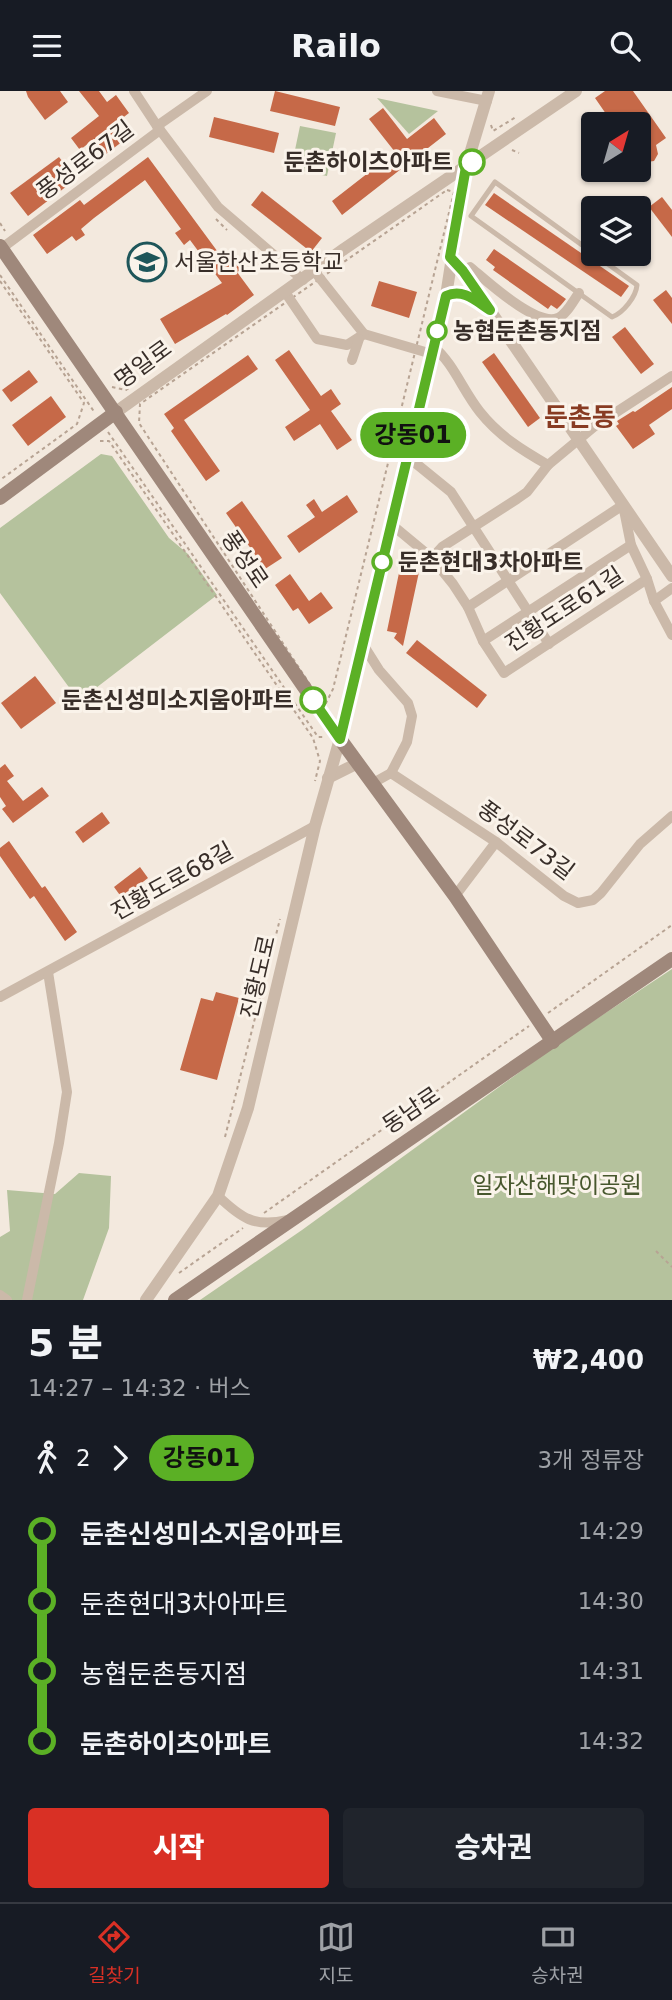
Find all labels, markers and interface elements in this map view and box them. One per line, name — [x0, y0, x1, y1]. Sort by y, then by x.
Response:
icon: menu — [28, 27, 66, 65]
text: Railo — [291, 27, 381, 65]
icon: search — [606, 27, 644, 65]
north arrow — [581, 112, 651, 182]
map controls — [581, 112, 651, 266]
street label: 풍성로67길 — [32, 115, 138, 205]
place label: 둔촌하이츠아파트 — [284, 149, 453, 175]
marker: 둔촌하이츠아파트 — [459, 149, 485, 175]
button: layers — [581, 196, 651, 266]
school or university icon: 서울한산초등학교 — [126, 241, 168, 283]
place label: 서울한산초등학교 — [174, 249, 343, 275]
place label: 농협둔촌동지점 — [453, 318, 601, 344]
marker: 농협둔촌동지점 — [427, 321, 447, 341]
street label: 명일로 — [110, 335, 176, 393]
district label: 둔촌동 — [544, 402, 616, 432]
line badge: 강동01 — [364, 412, 462, 458]
text: 강동01 — [374, 421, 452, 449]
street label: 풍성로 — [216, 525, 274, 593]
place label: 둔촌현대3차아파트 — [398, 549, 583, 575]
marker: 둔촌현대3차아파트 — [372, 552, 392, 572]
street label: 진황도로61길 — [500, 561, 628, 657]
place label: 둔촌신성미소지움아파트 — [61, 687, 294, 713]
marker: 둔촌신성미소지움아파트 — [300, 687, 326, 713]
street label: 풍성로73길 — [473, 795, 579, 885]
street label: 진황도로68길 — [107, 837, 237, 925]
street label: 진황도로 — [236, 933, 280, 1021]
street label: 동남로 — [377, 1081, 445, 1139]
park label: 일자산해맞이공원 — [472, 1172, 642, 1198]
text: 5 분 — [28, 1321, 103, 1365]
text: ₩2,400 — [533, 1345, 644, 1375]
text: 14:27 – 14:32 · 버스 — [28, 1375, 251, 1401]
icon: walk — [28, 1439, 66, 1477]
icon: forward — [101, 1439, 139, 1477]
text: 강동01 — [163, 1444, 240, 1472]
text: 2 — [76, 1445, 91, 1471]
text: 3개 정류장 — [537, 1447, 644, 1473]
text: 14:29 — [578, 1518, 644, 1544]
text: 둔촌신성미소지움아파트 — [80, 1519, 343, 1549]
text: 14:30 — [578, 1588, 644, 1614]
text: 둔촌현대3차아파트 — [80, 1589, 288, 1619]
text: 14:31 — [578, 1658, 644, 1684]
text: 농협둔촌동지점 — [80, 1659, 247, 1689]
text: 14:32 — [578, 1728, 644, 1754]
text: 둔촌하이츠아파트 — [80, 1729, 271, 1759]
button: 시작 — [28, 1808, 329, 1888]
button: 승차권 — [343, 1808, 644, 1888]
tab: 길찾기 — [88, 1918, 141, 1987]
tab: 지도 — [317, 1918, 355, 1987]
tab: 승차권 — [531, 1918, 584, 1987]

